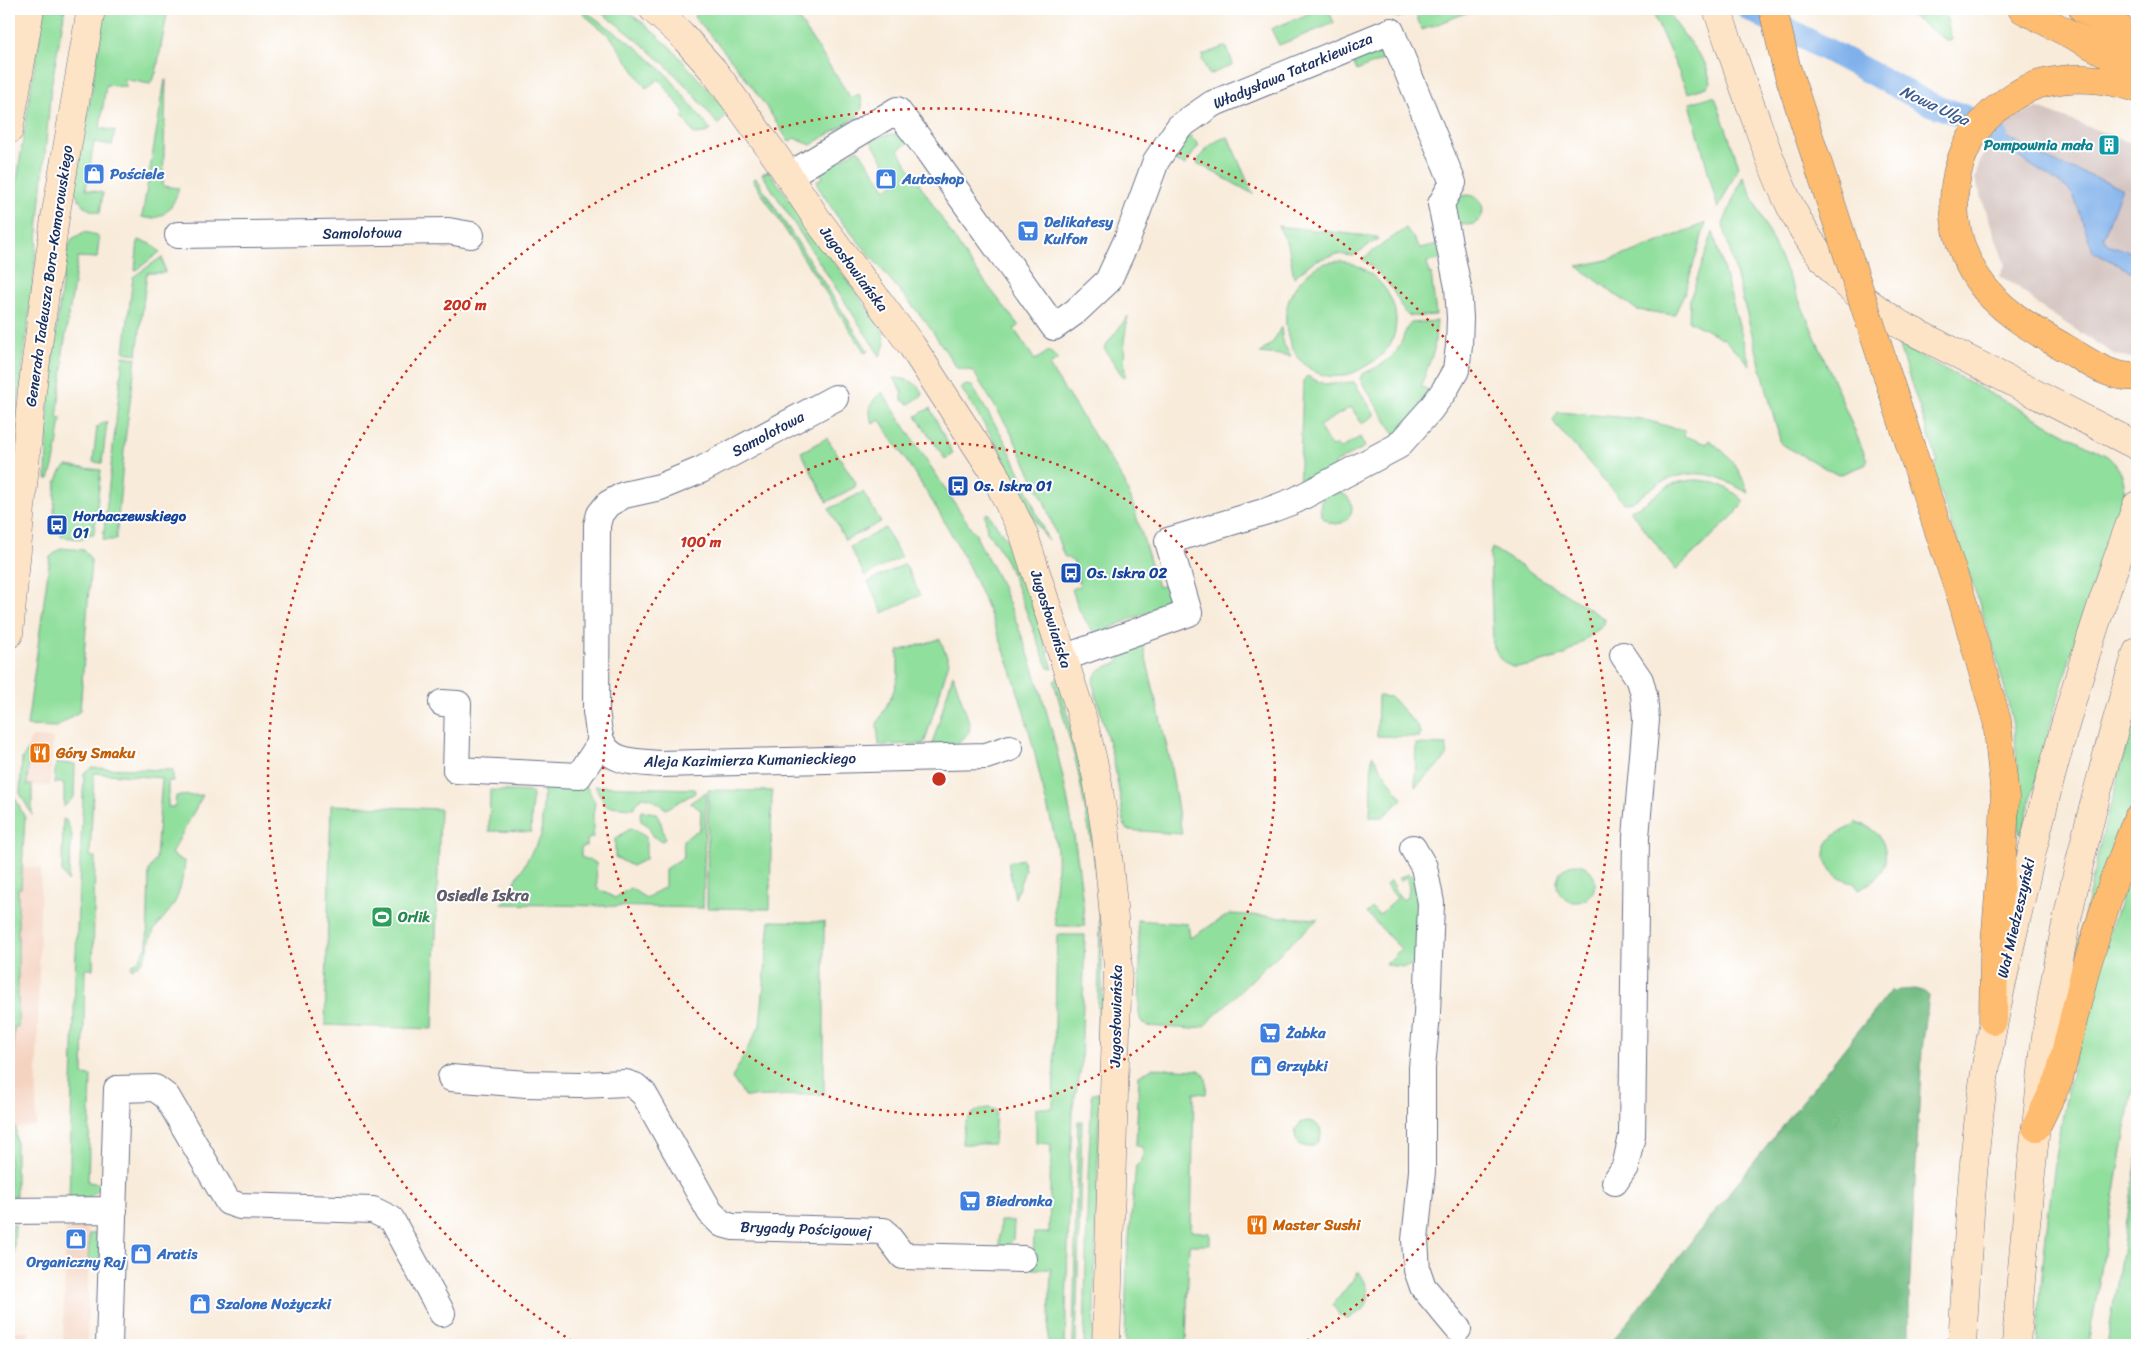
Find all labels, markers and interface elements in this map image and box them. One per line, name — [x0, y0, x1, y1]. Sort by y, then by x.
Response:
street label: Władysława Tatarkiewicza — [1209, 25, 1377, 116]
water label: Nowa Ulga — [1895, 77, 1976, 135]
place label: Pompownia mała — [1984, 132, 2093, 158]
building icon: Pompownia mała — [2097, 133, 2121, 157]
street label: Generała Tadeusza Bora-Komorowskiego — [18, 143, 80, 408]
place label: Pościele — [110, 161, 165, 187]
shop icon: Pościele — [82, 162, 106, 186]
place label: Autoshop — [901, 166, 964, 192]
shop icon: Autoshop — [874, 167, 898, 191]
place label: Delikatesy Kulfon — [1043, 209, 1114, 252]
street label: Samolotowa — [322, 219, 402, 247]
supermarket icon: Delikatesy Kulfon — [1016, 219, 1040, 243]
street label: Jugosłowiańska — [812, 220, 895, 318]
text: 200 m — [442, 292, 487, 318]
street label: Samolotowa — [727, 404, 810, 464]
place label: Os. Iskra 01 — [973, 473, 1053, 499]
bus stop icon: Os. Iskra 01 — [946, 474, 970, 498]
place label: Horbaczewskiego 01 — [72, 503, 187, 546]
bus stop icon: Horbaczewskiego 01 — [45, 513, 69, 537]
text: 100 m — [681, 529, 722, 555]
place label: Os. Iskra 02 — [1086, 560, 1168, 586]
bus stop icon: Os. Iskra 02 — [1059, 561, 1083, 585]
street label: Jugosłowiańska — [1023, 566, 1079, 672]
place label: Góry Smaku — [55, 740, 136, 766]
restaurant icon: Góry Smaku — [28, 741, 52, 765]
street label: Aleja Kazimierza Kumanieckiego — [643, 745, 857, 775]
centre of rings — [930, 770, 948, 788]
street label: Wał Miedzeszyński — [1990, 855, 2043, 980]
district label: Osiedle Iskra — [436, 881, 529, 910]
place label: Orlik — [397, 904, 430, 930]
sports icon: Orlik — [370, 905, 394, 929]
street label: Jugosłowiańska — [1102, 964, 1130, 1068]
place label: Żabka — [1285, 1020, 1326, 1046]
supermarket icon: Żabka — [1258, 1021, 1282, 1045]
place label: Grzybki — [1276, 1053, 1329, 1079]
shop icon: Grzybki — [1249, 1054, 1273, 1078]
place label: Biedronka — [986, 1188, 1053, 1214]
supermarket icon: Biedronka — [958, 1189, 982, 1213]
place label: Master Sushi — [1272, 1212, 1361, 1238]
restaurant icon: Master Sushi — [1245, 1213, 1269, 1237]
street label: Brygady Pościgowej — [740, 1214, 873, 1244]
shop icon: Organiczny Raj — [64, 1227, 88, 1251]
place label: Aratis — [156, 1241, 198, 1267]
shop icon: Aratis — [129, 1242, 153, 1266]
place label: Organiczny Raj — [25, 1249, 127, 1275]
place label: Szalone Nożyczki — [215, 1291, 332, 1317]
shop icon: Szalone Nożyczki — [188, 1292, 212, 1316]

